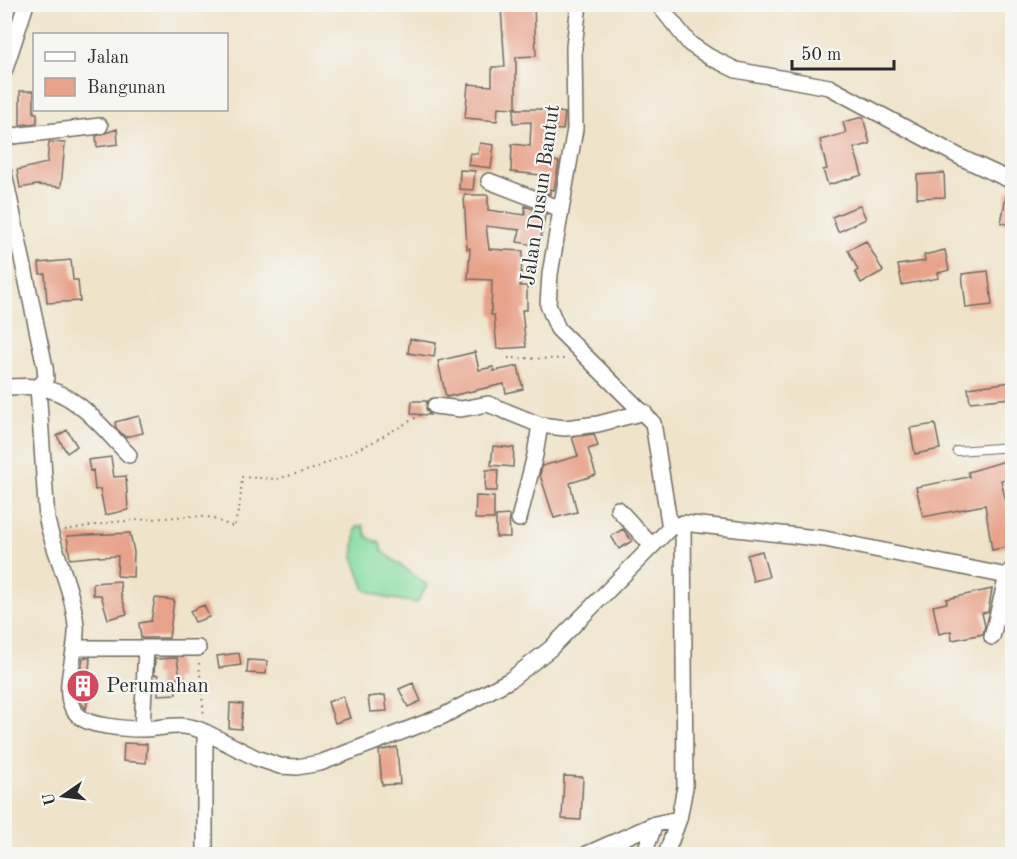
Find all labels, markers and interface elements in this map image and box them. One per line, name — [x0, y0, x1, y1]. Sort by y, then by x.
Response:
legend — [33, 33, 228, 111]
scale bar — [792, 33, 894, 71]
text: 50 m — [801, 46, 841, 64]
text: Jalan — [87, 49, 129, 67]
text: Bangunan — [87, 79, 166, 97]
street label: Jalan Dusun Bantut — [518, 103, 564, 287]
building icon: Perumahan — [65, 668, 101, 704]
place label: Perumahan — [106, 676, 209, 697]
north arrow — [33, 766, 93, 826]
text: U — [41, 791, 60, 807]

